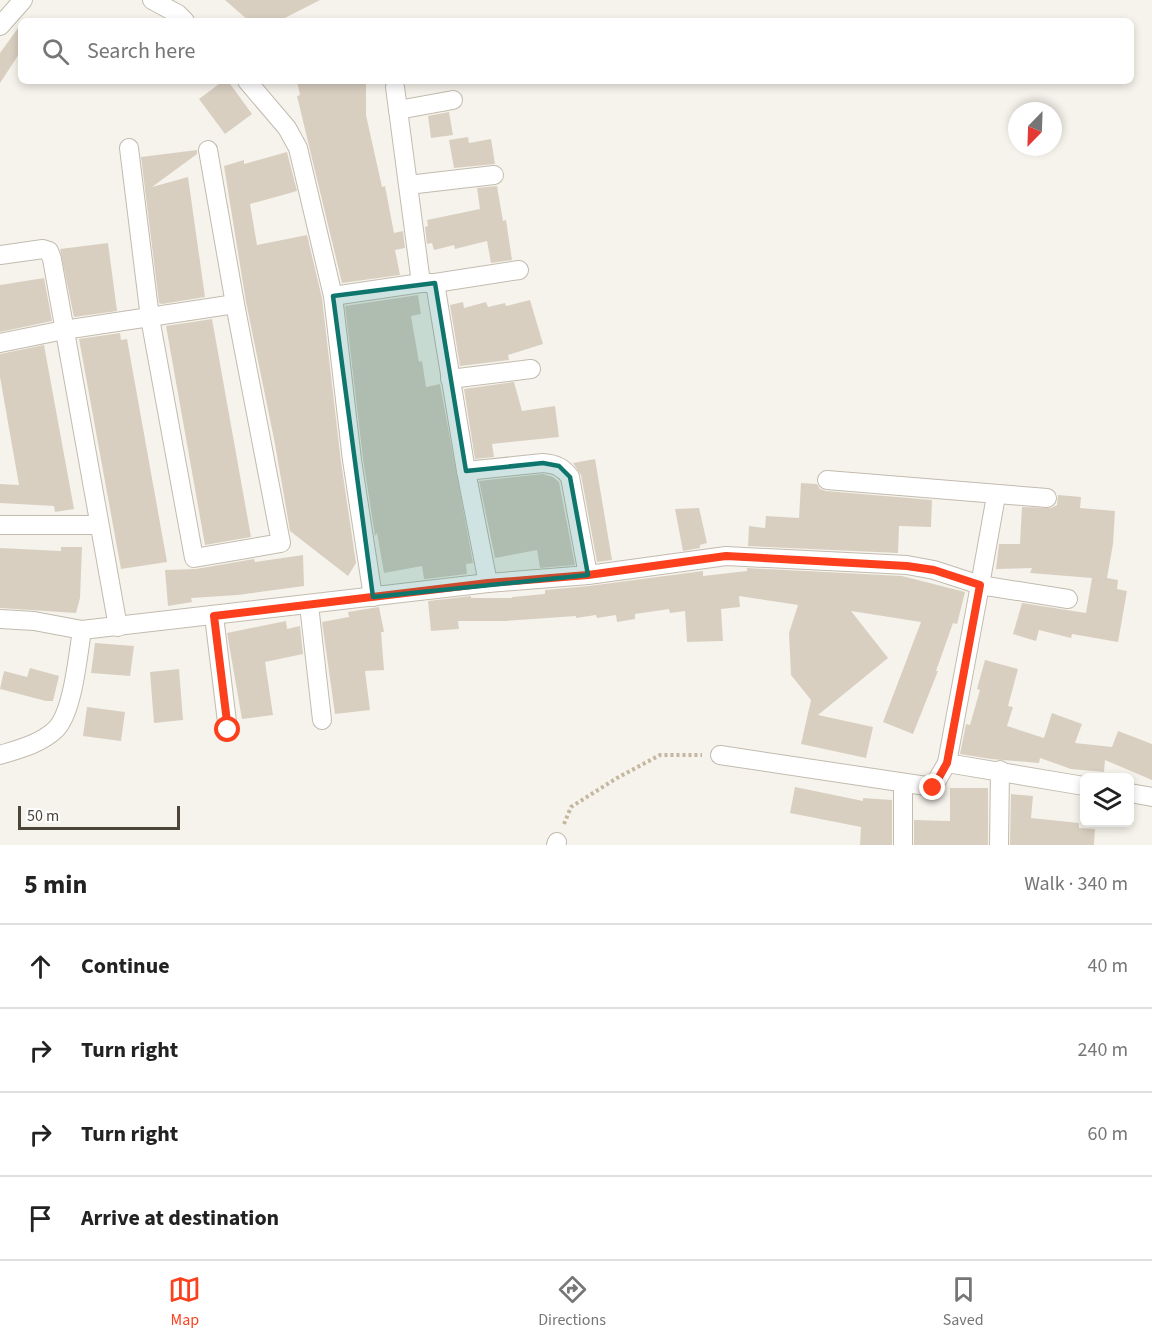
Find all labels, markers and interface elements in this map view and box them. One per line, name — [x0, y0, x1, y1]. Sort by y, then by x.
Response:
search box — [18, 18, 1134, 84]
icon: search — [39, 35, 72, 68]
text: Search here — [87, 35, 195, 67]
north arrow — [1008, 102, 1062, 156]
route start — [214, 716, 240, 742]
map controls — [1080, 773, 1134, 827]
button: layers — [1080, 773, 1134, 827]
route end — [919, 774, 945, 800]
scale bar — [18, 803, 180, 830]
text: 50 m — [27, 805, 59, 827]
text: 5 min — [24, 866, 87, 903]
text: Walk · 340 m — [1024, 870, 1128, 898]
icon: ahead — [24, 950, 57, 983]
text: Continue — [81, 950, 170, 982]
text: 40 m — [1088, 952, 1128, 980]
icon: right — [24, 1034, 57, 1067]
text: Turn right — [81, 1034, 178, 1066]
text: 240 m — [1078, 1036, 1128, 1064]
icon: right — [24, 1118, 57, 1151]
text: Turn right — [81, 1118, 178, 1150]
text: 60 m — [1088, 1120, 1128, 1148]
icon: arrive — [24, 1202, 57, 1235]
text: Arrive at destination — [81, 1202, 279, 1234]
tab: Map — [168, 1273, 201, 1331]
tab: Directions — [538, 1273, 606, 1331]
tab: Saved — [943, 1273, 984, 1331]

